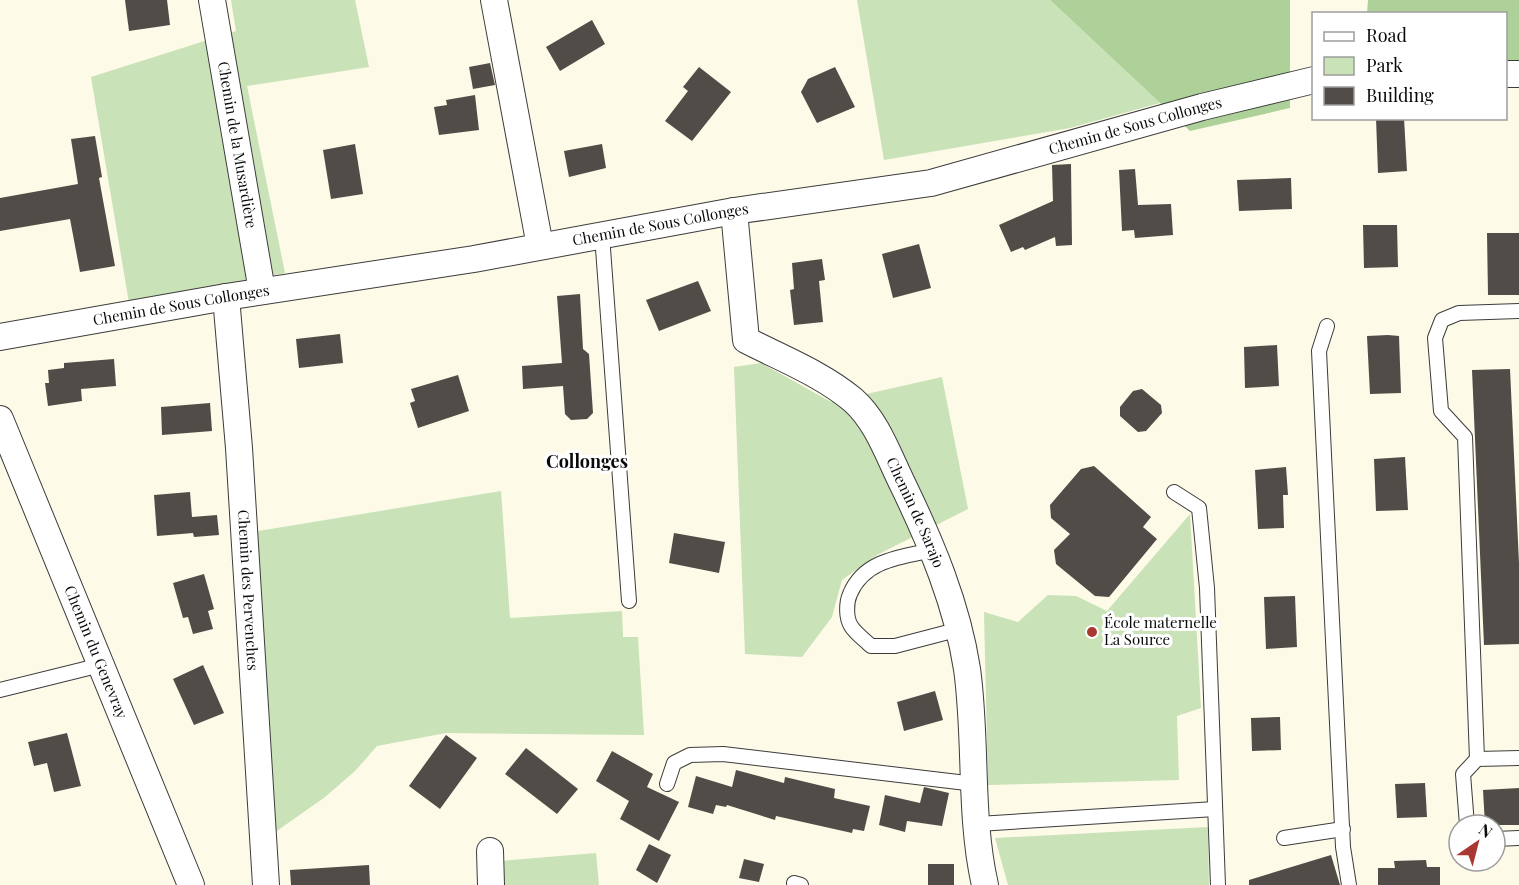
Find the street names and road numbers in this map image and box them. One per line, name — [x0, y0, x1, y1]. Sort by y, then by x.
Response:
street label: Chemin de la Musardière — [214, 60, 262, 230]
street label: Chemin de Sous Collonges — [1046, 92, 1224, 158]
street label: Chemin de Sous Collonges — [571, 198, 750, 250]
street label: Chemin de Sous Collonges — [91, 279, 271, 329]
street label: Chemin de Sarajo — [882, 454, 949, 570]
street label: Chemin des Pervenches — [234, 509, 264, 671]
street label: Chemin du Genevray — [60, 582, 133, 722]

